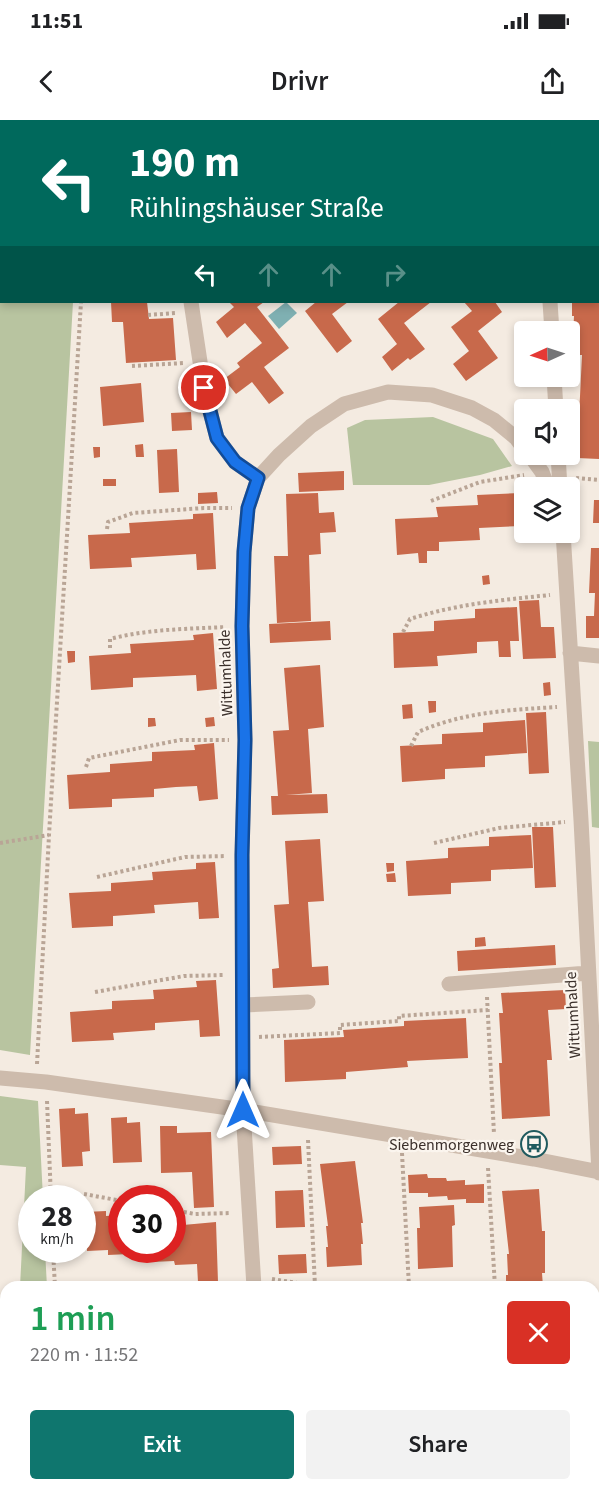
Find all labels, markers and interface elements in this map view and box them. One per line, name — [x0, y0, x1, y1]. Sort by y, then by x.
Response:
text: 11:51 — [30, 5, 83, 37]
text: Drivr — [271, 62, 328, 101]
icon: back — [30, 65, 63, 98]
icon: share — [536, 65, 569, 98]
text: 190 m — [129, 133, 240, 193]
icon: left — [30, 144, 108, 222]
text: Rühlingshäuser Straße — [129, 189, 384, 228]
icon: left — [189, 258, 222, 291]
icon: ahead — [252, 258, 285, 291]
icon: ahead — [315, 258, 348, 291]
icon: right — [378, 258, 411, 291]
north arrow — [514, 321, 580, 387]
map controls — [514, 321, 580, 543]
pin — [178, 362, 229, 413]
icon: arrive — [187, 371, 220, 404]
button: sound — [514, 399, 580, 465]
button: layers — [514, 477, 580, 543]
street label: Wittumhalde — [213, 629, 239, 717]
street label: Wittumhalde — [560, 971, 586, 1059]
position arrow — [211, 1078, 275, 1142]
bus stop icon: Siebenmorgenweg — [519, 1129, 549, 1159]
place label: Siebenmorgenweg — [389, 1134, 514, 1156]
speed limit sign: 30 — [108, 1185, 186, 1263]
text: 28 — [41, 1195, 73, 1238]
text: km/h — [40, 1229, 74, 1250]
text: 1 min — [30, 1293, 116, 1344]
button: close — [507, 1301, 570, 1364]
text: 220 m · 11:52 — [30, 1341, 138, 1369]
button: Exit — [30, 1410, 294, 1479]
button: Share — [306, 1410, 570, 1479]

